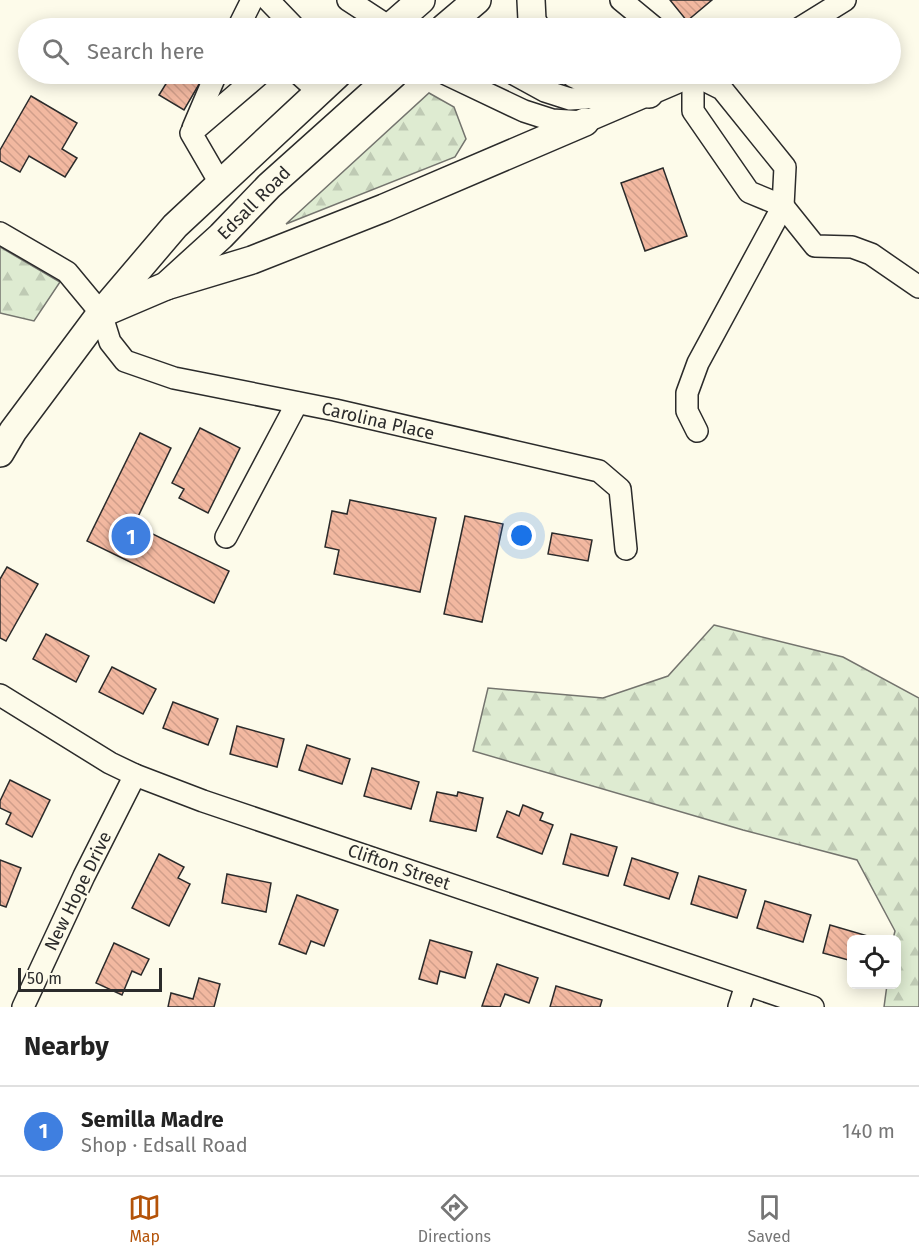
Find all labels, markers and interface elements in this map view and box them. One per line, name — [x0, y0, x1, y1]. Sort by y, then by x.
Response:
search box — [18, 18, 901, 84]
icon: search — [39, 35, 72, 68]
text: Search here — [87, 38, 205, 65]
street label: Edsall Road — [213, 162, 295, 244]
street label: Carolina Place — [319, 397, 437, 445]
pin: 1 — [112, 514, 150, 558]
your location — [507, 521, 536, 550]
street label: New Hope Drive — [40, 828, 116, 954]
street label: Clifton Street — [345, 839, 454, 895]
map controls — [847, 935, 901, 989]
button: locate — [847, 935, 901, 989]
scale bar — [18, 965, 162, 992]
text: 50 m — [27, 969, 62, 988]
text: Nearby — [24, 1031, 109, 1062]
text: Semilla Madre — [81, 1106, 224, 1133]
text: 1 — [39, 1119, 48, 1143]
text: 140 m — [842, 1119, 895, 1143]
text: Shop · Edsall Road — [81, 1133, 248, 1157]
tab: Map — [128, 1191, 161, 1246]
tab: Directions — [418, 1191, 491, 1246]
tab: Saved — [747, 1191, 791, 1246]

